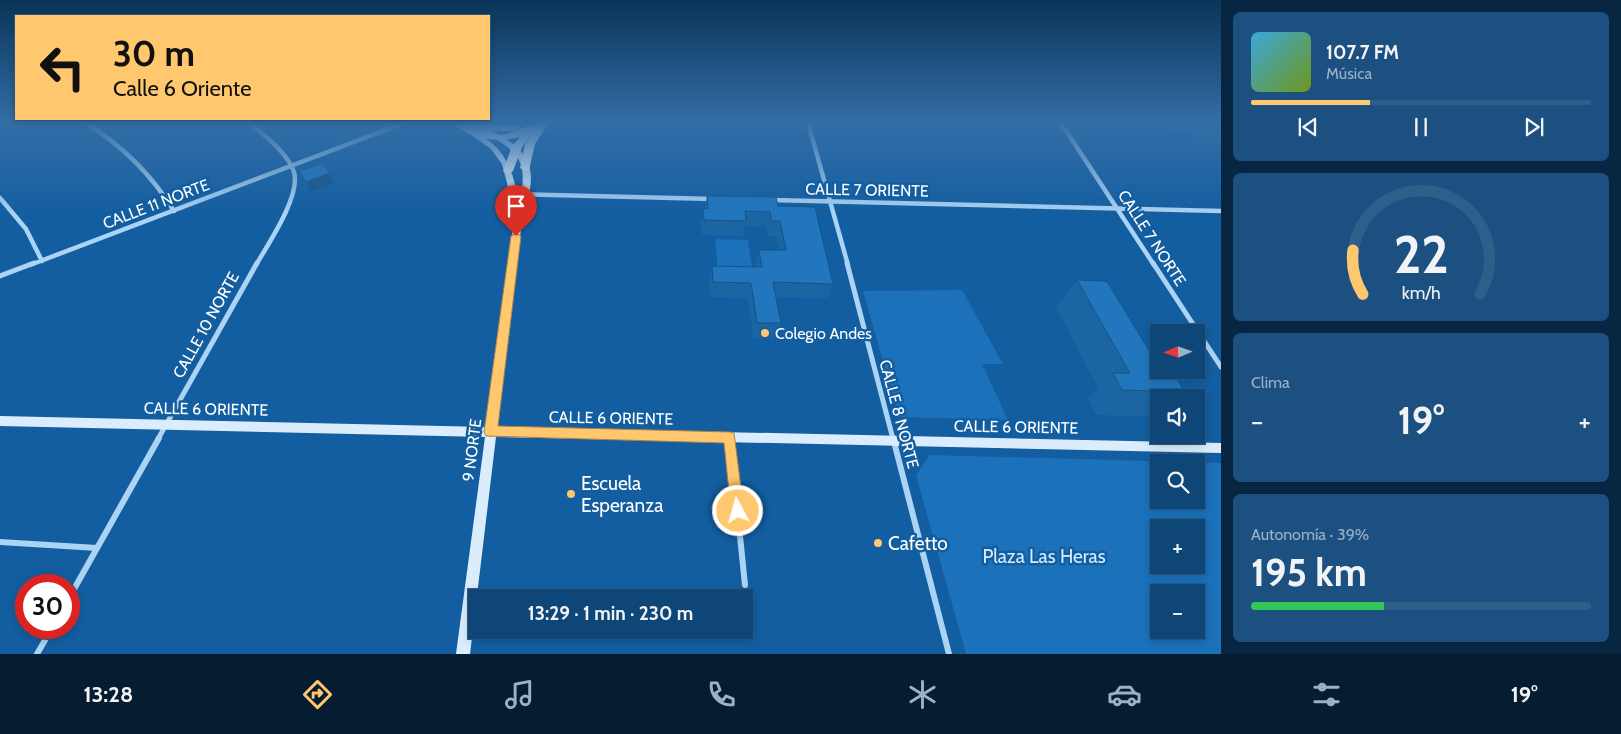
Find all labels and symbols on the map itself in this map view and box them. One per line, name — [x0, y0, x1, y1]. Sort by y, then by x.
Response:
street label: CALLE 11 NORTE — [100, 175, 212, 233]
street label: CALLE 7 ORIENTE — [805, 179, 929, 201]
pin — [495, 185, 537, 236]
street label: CALLE 7 NORTE — [1114, 187, 1190, 290]
street label: CALLE 10 NORTE — [169, 268, 243, 381]
place label: Colegio Andes — [775, 324, 872, 343]
north arrow — [1150, 324, 1205, 379]
marker: Colegio Andes — [759, 327, 771, 339]
street label: CALLE 8 NORTE — [875, 357, 923, 471]
street label: CALLE 6 ORIENTE — [144, 398, 269, 420]
street label: CALLE 6 ORIENTE — [549, 407, 674, 429]
street label: CALLE 6 ORIENTE — [954, 416, 1079, 438]
street label: 9 NORTE — [459, 417, 485, 482]
place label: Escuela Esperanza — [581, 472, 663, 517]
position arrow — [711, 484, 763, 536]
marker: Escuela Esperanza — [565, 488, 577, 500]
place label: Cafetto — [888, 532, 948, 555]
marker: Cafetto — [872, 537, 884, 549]
park label: Plaza Las Heras — [982, 545, 1106, 568]
speed limit sign: 30 — [15, 574, 80, 639]

